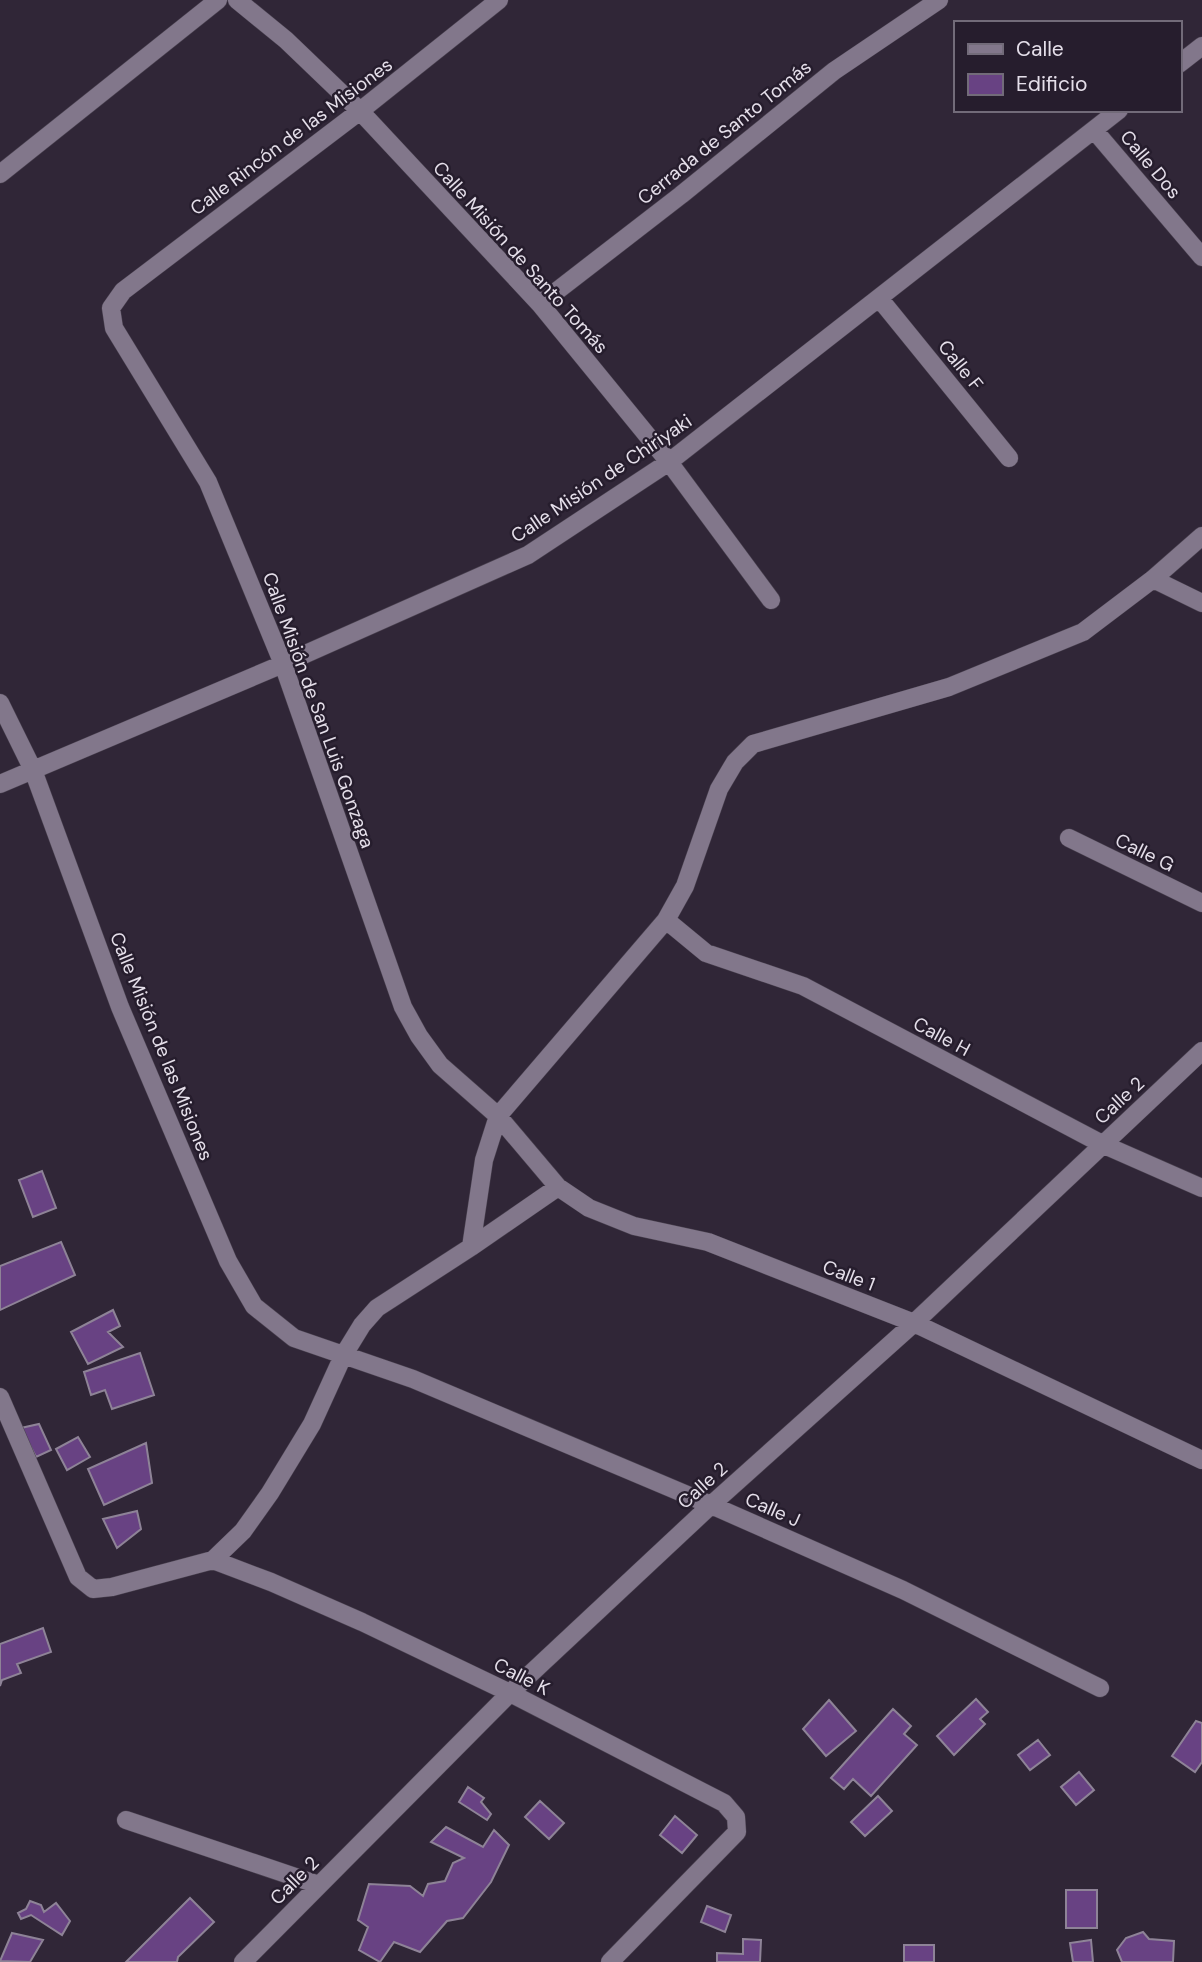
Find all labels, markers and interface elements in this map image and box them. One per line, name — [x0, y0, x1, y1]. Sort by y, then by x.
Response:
legend — [954, 21, 1181, 112]
text: Calle — [1016, 35, 1064, 63]
street label: Calle Rincón de las Misiones — [185, 52, 398, 221]
street label: Cerrada de Santo Tomás — [632, 54, 816, 210]
text: Edificio — [1016, 70, 1087, 98]
street label: Calle Dos — [1115, 125, 1187, 204]
street label: Calle Misión de Santo Tomás — [427, 156, 614, 359]
street label: Calle F — [933, 335, 989, 396]
street label: Calle Misión de Chiriyaki — [506, 408, 697, 548]
street label: Calle Misión de San Luis Gonzaga — [257, 569, 380, 852]
street label: Calle G — [1111, 827, 1178, 877]
street label: Calle Misión de las Misiones — [104, 928, 219, 1164]
street label: Calle H — [909, 1011, 975, 1062]
street label: Calle 2 — [1089, 1071, 1150, 1130]
street label: Calle 1 — [819, 1254, 879, 1297]
street label: Calle 2 — [672, 1456, 733, 1514]
street label: Calle J — [741, 1486, 804, 1533]
street label: Calle K — [490, 1652, 554, 1701]
street label: Calle 2 — [265, 1851, 324, 1910]

